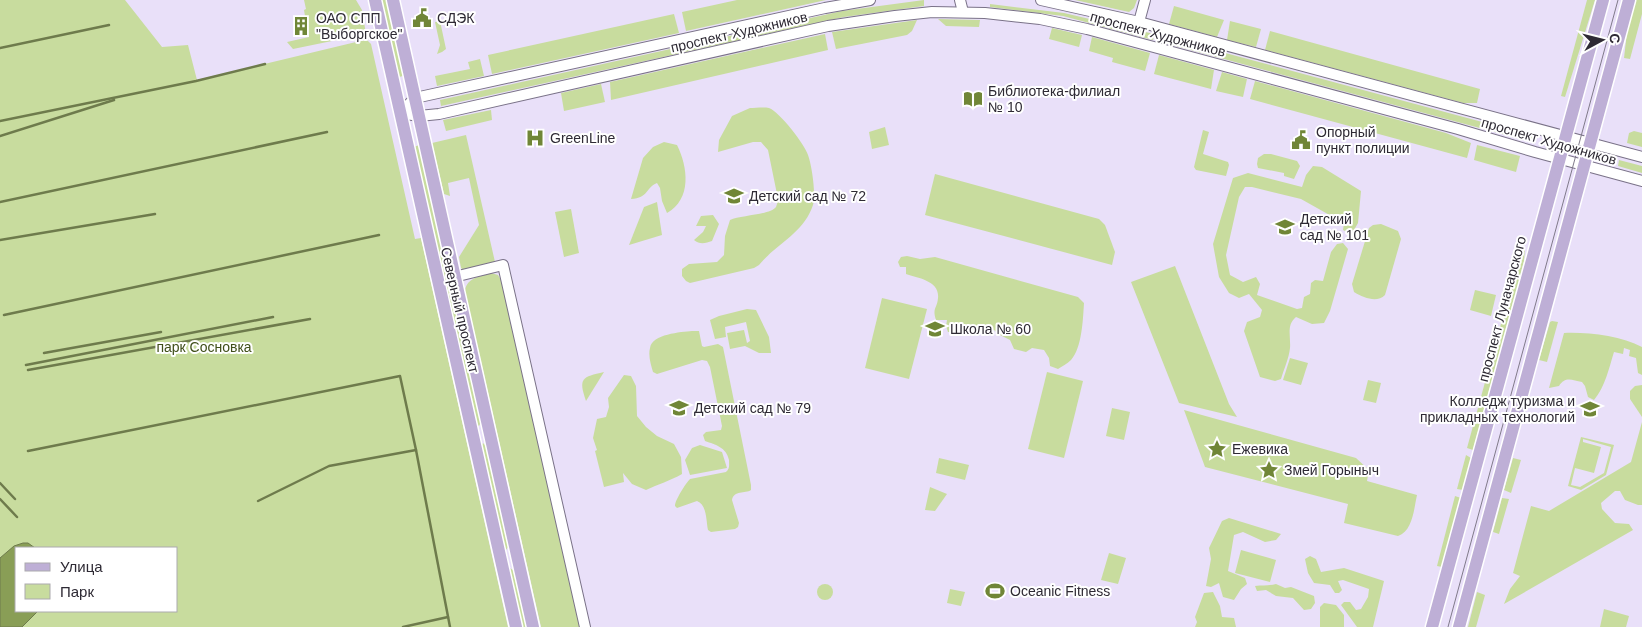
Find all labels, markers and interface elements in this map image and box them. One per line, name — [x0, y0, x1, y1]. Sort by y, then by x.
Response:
public building icon: СДЭК — [411, 7, 433, 29]
street label: проспект Художников — [669, 8, 809, 56]
street label: проспект Художников — [1088, 8, 1228, 60]
place label: ОАО СПП "Выборгское" — [316, 10, 403, 42]
place label: СДЭК — [437, 10, 475, 26]
building icon: ОАО СПП "Выборгское" — [290, 15, 312, 37]
north arrow — [1577, 15, 1627, 65]
text: С — [1606, 32, 1623, 44]
place label: Библиотека-филиал № 10 — [988, 83, 1120, 115]
library icon: Библиотека-филиал № 10 — [962, 88, 984, 110]
street label: проспект Художников — [1480, 114, 1618, 168]
place label: Опорный пункт полиции — [1316, 124, 1410, 156]
hospital icon: GreenLine — [524, 127, 546, 149]
public building icon: Опорный пункт полиции — [1290, 129, 1312, 151]
place label: GreenLine — [550, 130, 616, 146]
school or university icon: Детский сад № 72 — [723, 185, 745, 207]
place label: Детский сад № 72 — [749, 188, 866, 204]
place label: Детский сад № 101 — [1300, 211, 1369, 243]
school or university icon: Детский сад № 101 — [1274, 216, 1296, 238]
street label: проспект Луначарского — [1475, 234, 1529, 384]
street label: Северный проспект — [438, 246, 482, 375]
school or university icon: Школа № 60 — [924, 318, 946, 340]
place label: Школа № 60 — [950, 321, 1031, 337]
park label: парк Сосновка — [156, 339, 252, 355]
place label: Колледж туризма и прикладных технологий — [1420, 393, 1575, 425]
school or university icon: Детский сад № 79 — [668, 397, 690, 419]
school or university icon: Колледж туризма и прикладных технологий — [1579, 398, 1601, 420]
place label: Детский сад № 79 — [694, 400, 811, 416]
place icon: Ежевика — [1206, 438, 1228, 460]
place label: Ежевика — [1232, 441, 1288, 457]
place icon: Змей Горыныч — [1258, 459, 1280, 481]
place label: Змей Горыныч — [1284, 462, 1379, 478]
legend — [15, 547, 178, 612]
text: Улица — [60, 558, 103, 575]
sports icon: Oceanic Fitness — [984, 580, 1006, 602]
text: Парк — [60, 583, 94, 600]
place label: Oceanic Fitness — [1010, 583, 1110, 599]

